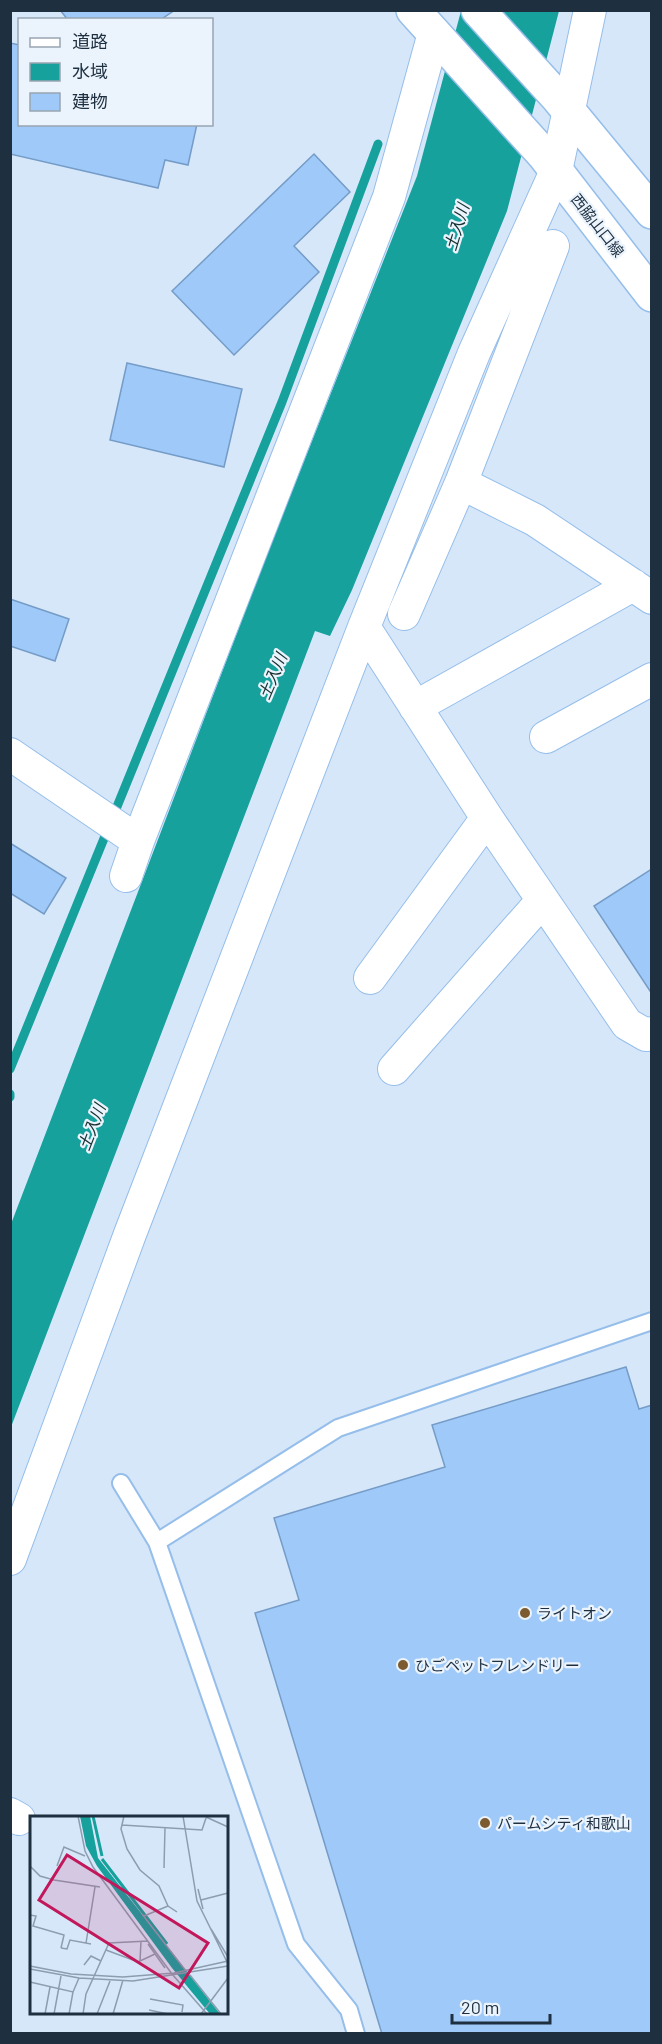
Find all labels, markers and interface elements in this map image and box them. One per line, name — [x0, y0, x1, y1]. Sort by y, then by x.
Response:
legend — [18, 18, 213, 126]
text: 道路 — [72, 30, 108, 52]
text: 水域 — [72, 60, 108, 82]
text: 建物 — [72, 90, 108, 112]
street label: 西脇山口線 — [568, 190, 628, 260]
water label: 土入川 — [440, 199, 473, 253]
water label: 土入川 — [254, 648, 291, 702]
water label: 土入川 — [74, 1099, 109, 1153]
place label: ライトオン — [537, 1604, 612, 1622]
marker: ライトオン — [518, 1606, 532, 1620]
place label: ひごペットフレンドリー — [415, 1656, 580, 1674]
marker: ひごペットフレンドリー — [396, 1658, 410, 1672]
place label: パームシティ和歌山 — [497, 1814, 631, 1832]
inset map — [30, 1816, 228, 2014]
marker: パームシティ和歌山 — [478, 1816, 492, 1830]
scale bar — [452, 1987, 550, 2025]
text: 20 m — [461, 1996, 499, 2018]

